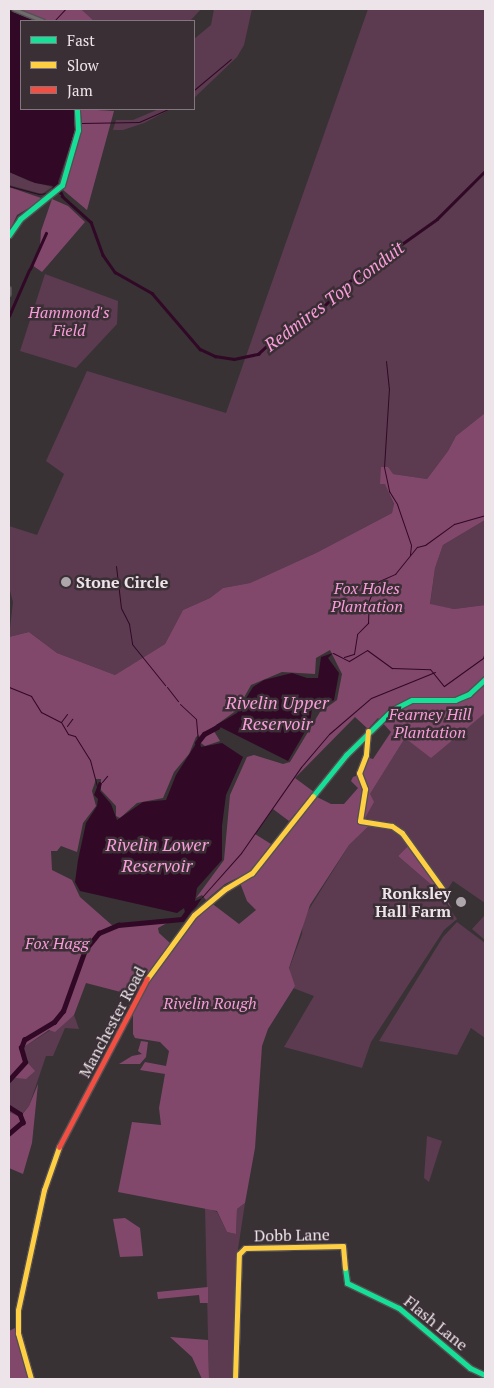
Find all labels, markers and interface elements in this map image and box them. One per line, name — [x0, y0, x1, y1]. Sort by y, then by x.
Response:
legend — [20, 20, 195, 110]
text: Fast — [67, 30, 95, 50]
text: Slow — [67, 55, 99, 75]
text: Jam — [67, 80, 93, 100]
water label: Redmires Top Conduit — [260, 236, 408, 356]
park label: Hammond's Field — [28, 302, 110, 340]
place label: Stone Circle — [76, 572, 168, 592]
marker: Stone Circle — [60, 576, 72, 588]
park label: Fox Holes Plantation — [331, 578, 403, 616]
water label: Rivelin Upper Reservoir — [225, 692, 329, 734]
park label: Fearney Hill Plantation — [389, 704, 471, 742]
water label: Rivelin Lower Reservoir — [106, 834, 208, 876]
place label: Ronksley Hall Farm — [375, 883, 451, 921]
marker: Ronksley Hall Farm — [455, 896, 467, 908]
park label: Fox Hagg — [25, 933, 89, 953]
street label: Manchester Road — [75, 963, 149, 1081]
park label: Rivelin Rough — [163, 993, 257, 1013]
street label: Dobb Lane — [254, 1225, 330, 1245]
street label: Flash Lane — [400, 1292, 472, 1354]

